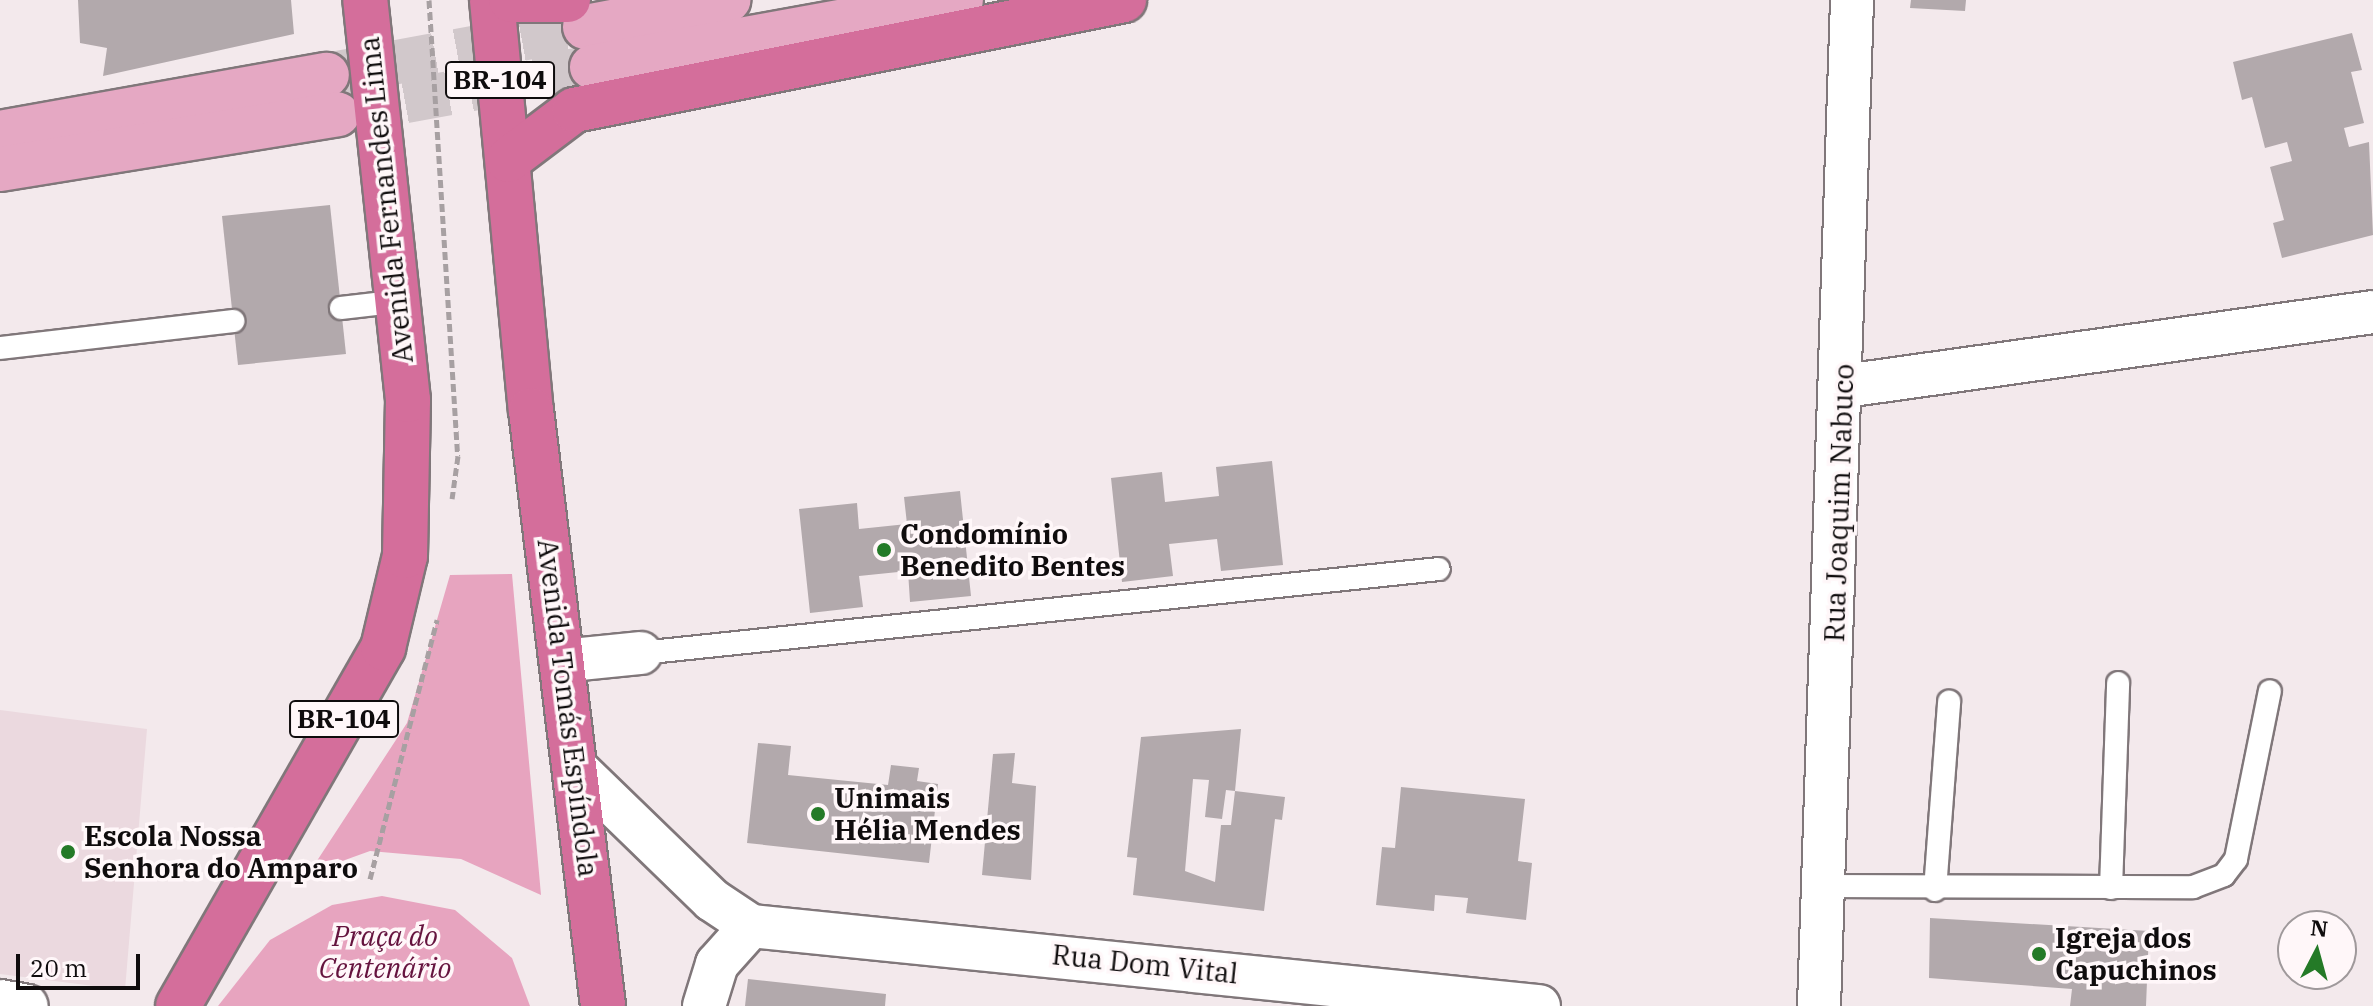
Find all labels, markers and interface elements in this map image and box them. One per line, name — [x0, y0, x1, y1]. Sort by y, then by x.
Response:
street label: Avenida Fernandes Lima — [352, 35, 420, 365]
road number: BR-104 — [444, 58, 556, 102]
street label: Rua Joaquim Nabuco — [1817, 363, 1861, 643]
place label: Condomínio Benedito Bentes — [900, 517, 1125, 583]
street label: Avenida Tomás Espíndola — [531, 537, 605, 879]
marker: Condomínio Benedito Bentes — [875, 541, 893, 559]
road number: BR-104 — [288, 697, 400, 741]
place label: Unimais Hélia Mendes — [834, 781, 1021, 847]
marker: Unimais Hélia Mendes — [809, 805, 827, 823]
place label: Escola Nossa Senhora do Amparo — [84, 819, 358, 885]
marker: Escola Nossa Senhora do Amparo — [59, 843, 77, 861]
north arrow — [2277, 910, 2357, 990]
text: N — [2309, 912, 2330, 943]
park label: Praça do Centenário — [319, 919, 451, 985]
place label: Igreja dos Capuchinos — [2055, 921, 2217, 987]
scale bar — [20, 938, 144, 988]
street label: Rua Dom Vital — [1050, 938, 1240, 990]
marker: Igreja dos Capuchinos — [2030, 945, 2048, 963]
text: 20 m — [30, 952, 87, 984]

